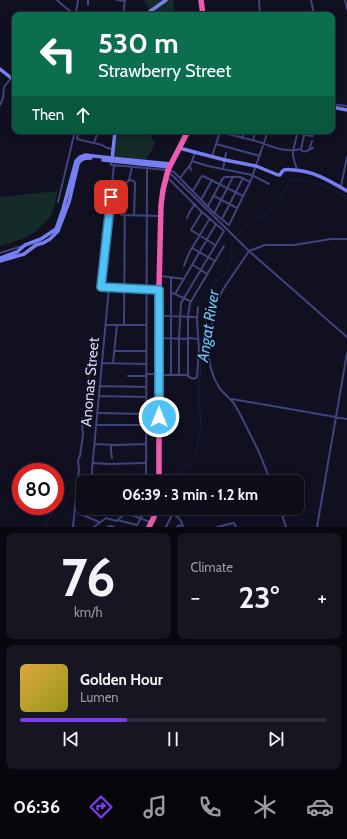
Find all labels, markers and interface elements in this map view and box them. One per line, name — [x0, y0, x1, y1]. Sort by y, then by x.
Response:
text: 530 m — [98, 26, 179, 60]
icon: left — [32, 28, 84, 80]
text: Strawberry Street — [98, 60, 231, 82]
icon: ahead — [72, 104, 94, 126]
text: Then — [32, 106, 64, 124]
pin — [94, 180, 128, 214]
icon: arrive — [100, 186, 122, 208]
water label: Angat River — [193, 287, 223, 364]
street label: Anonas Street — [77, 337, 103, 427]
position arrow — [138, 396, 180, 438]
speed limit sign: 80 — [12, 463, 64, 515]
text: 06:39 · 3 min · 1.2 km — [122, 486, 258, 504]
text: 76 — [61, 546, 116, 609]
text: Climate — [191, 559, 233, 575]
text: 23° — [238, 579, 279, 616]
text: − — [191, 584, 200, 611]
text: + — [317, 584, 327, 611]
text: km/h — [74, 604, 102, 620]
text: Golden Hour — [80, 671, 163, 689]
text: Lumen — [80, 689, 119, 705]
icon: previous — [60, 728, 82, 750]
icon: pause — [162, 728, 184, 750]
icon: next — [265, 728, 287, 750]
icon: directions — [87, 793, 115, 821]
icon: music — [141, 793, 169, 821]
icon: phone — [196, 793, 224, 821]
icon: climate — [251, 793, 279, 821]
icon: car — [306, 793, 334, 821]
text: 06:36 — [13, 796, 60, 818]

